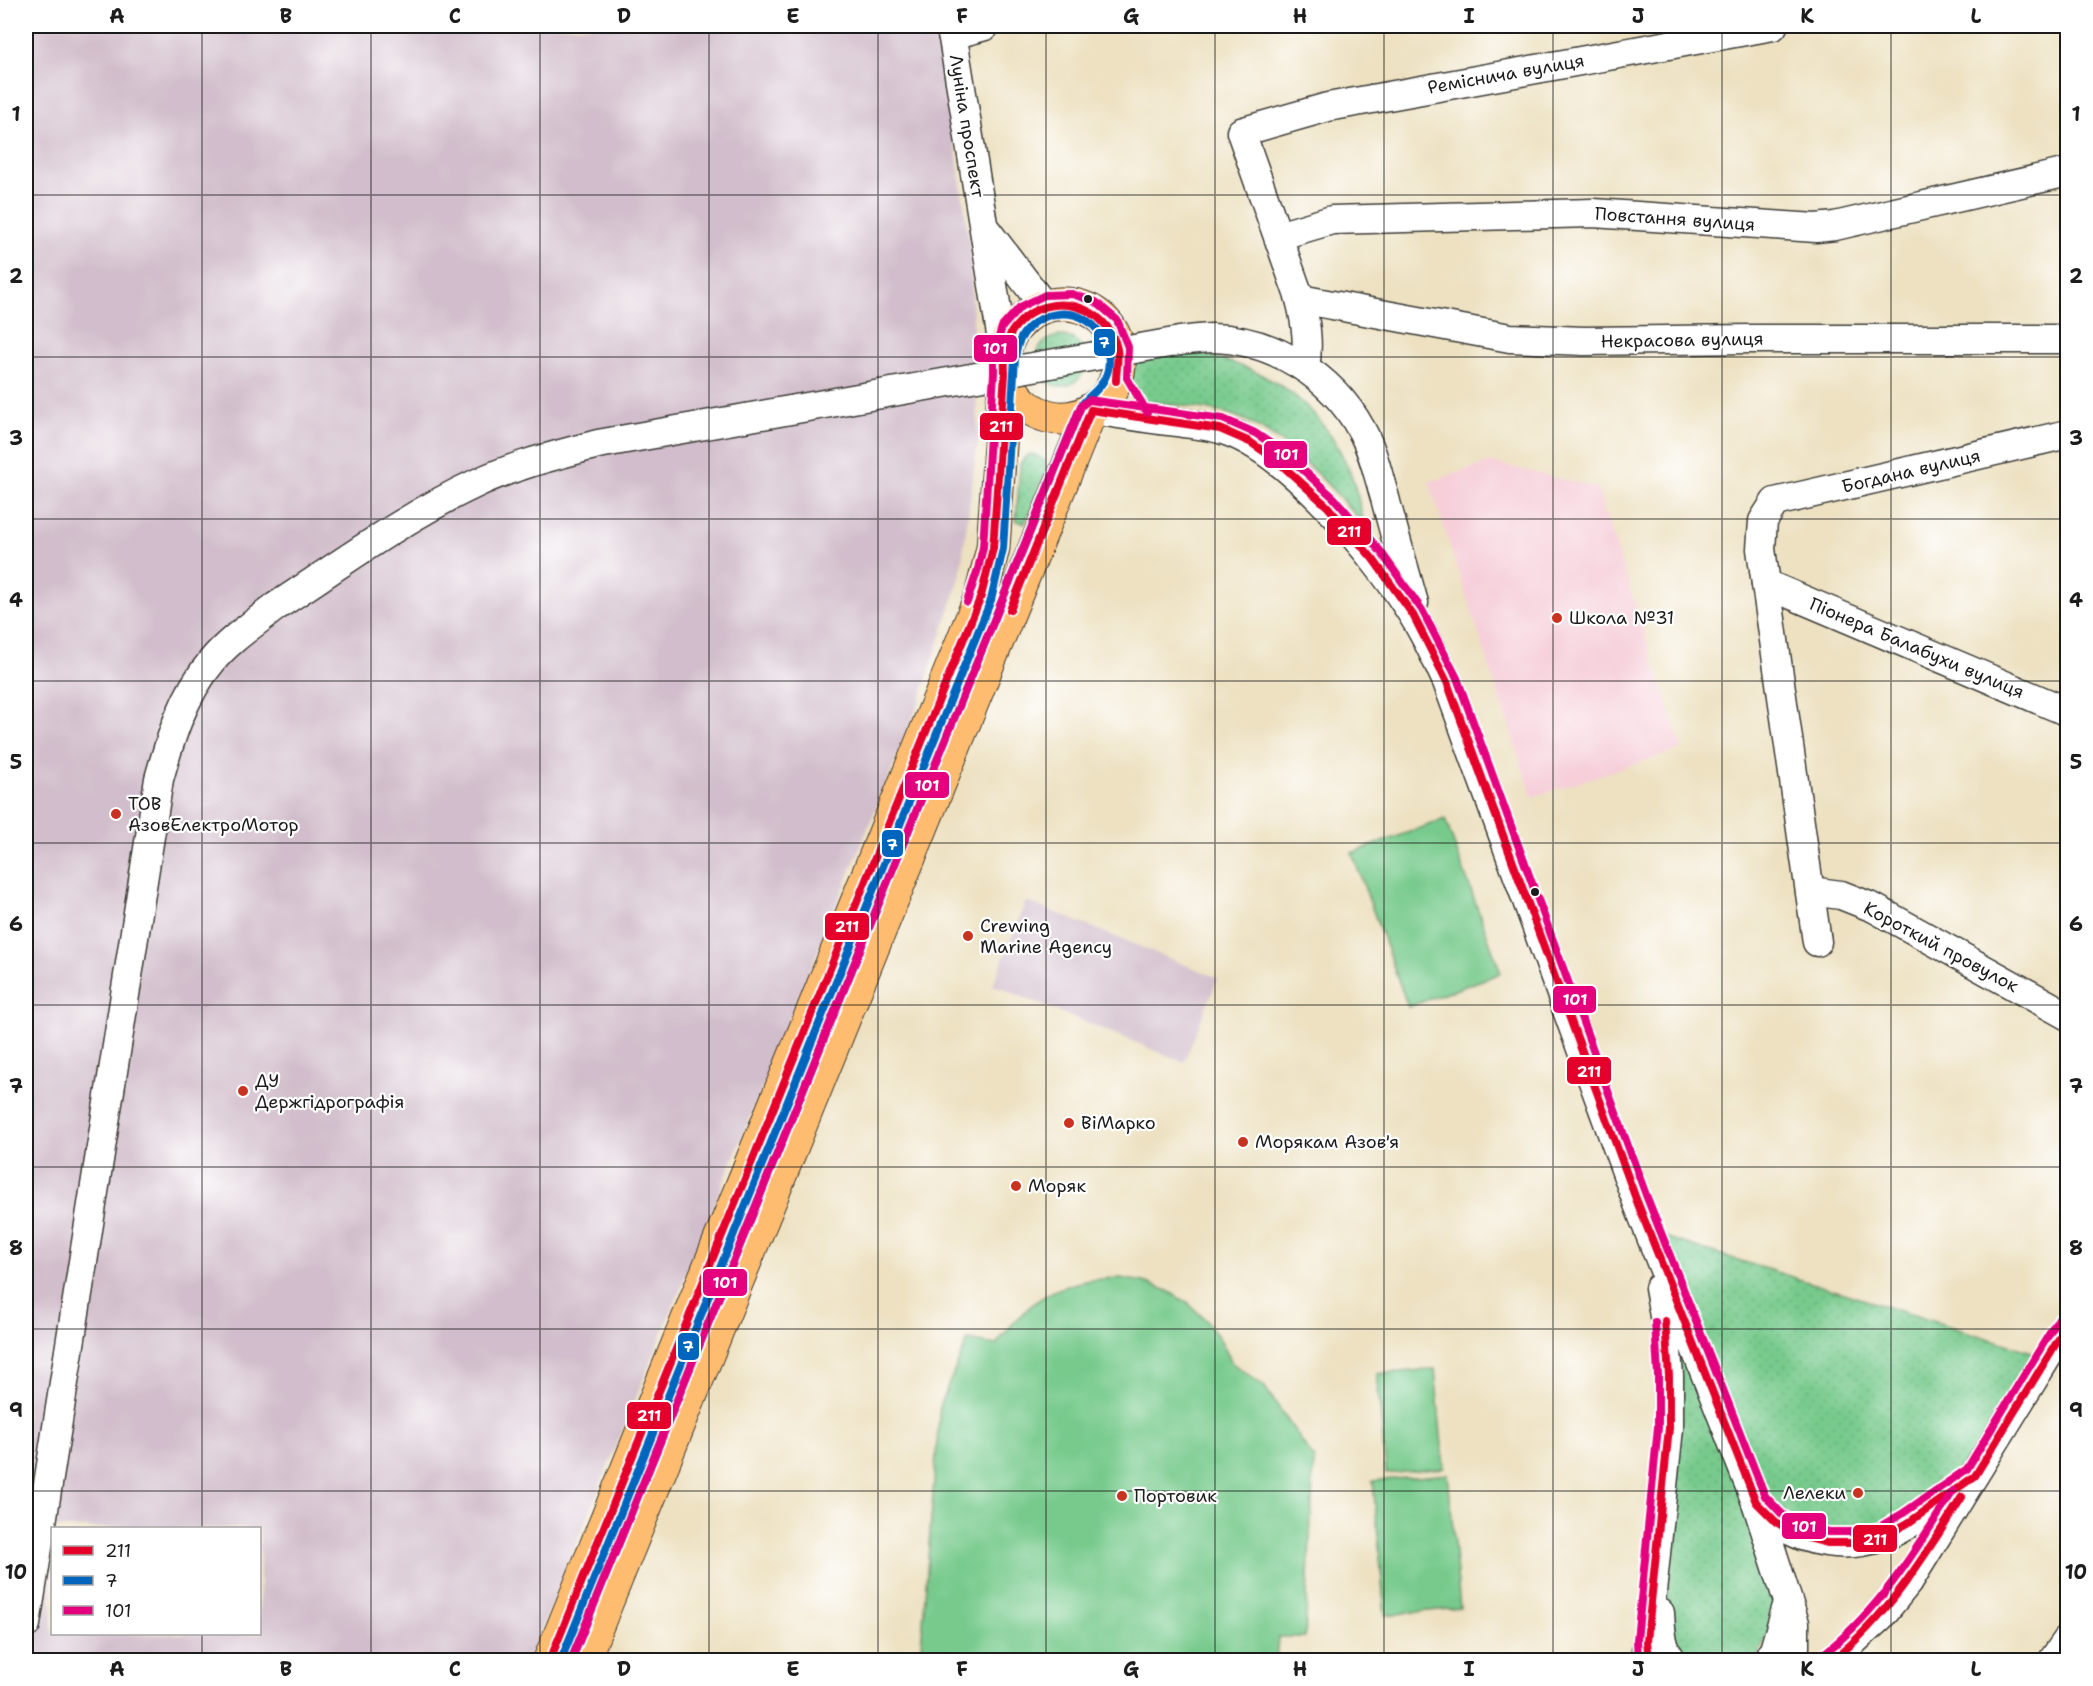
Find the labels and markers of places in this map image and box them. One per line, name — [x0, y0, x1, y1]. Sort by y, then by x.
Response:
unlabelled marker — [1082, 293, 1094, 305]
place label: Школа №31 — [1569, 606, 1674, 630]
marker: Школа №31 — [1550, 611, 1564, 625]
place label: ТОВ АзовЕлектроМотор — [128, 792, 299, 837]
marker: ТОВ АзовЕлектроМотор — [109, 807, 123, 821]
unlabelled marker — [1529, 886, 1541, 898]
place label: Crewing Marine Agency — [980, 914, 1112, 959]
marker: Crewing Marine Agency — [961, 929, 975, 943]
place label: ДУ Держгідрографія — [255, 1069, 404, 1114]
marker: ДУ Держгідрографія — [236, 1084, 250, 1098]
place label: ВіМарко — [1081, 1111, 1156, 1135]
marker: ВіМарко — [1062, 1116, 1076, 1130]
place label: Морякам Азов'я — [1255, 1130, 1399, 1154]
marker: Морякам Азов'я — [1236, 1135, 1250, 1149]
place label: Моряк — [1028, 1174, 1086, 1198]
marker: Моряк — [1009, 1179, 1023, 1193]
place label: Лелеки — [1783, 1481, 1846, 1505]
place label: Портовик — [1134, 1484, 1217, 1508]
marker: Лелеки — [1851, 1486, 1865, 1500]
marker: Портовик — [1115, 1489, 1129, 1503]

